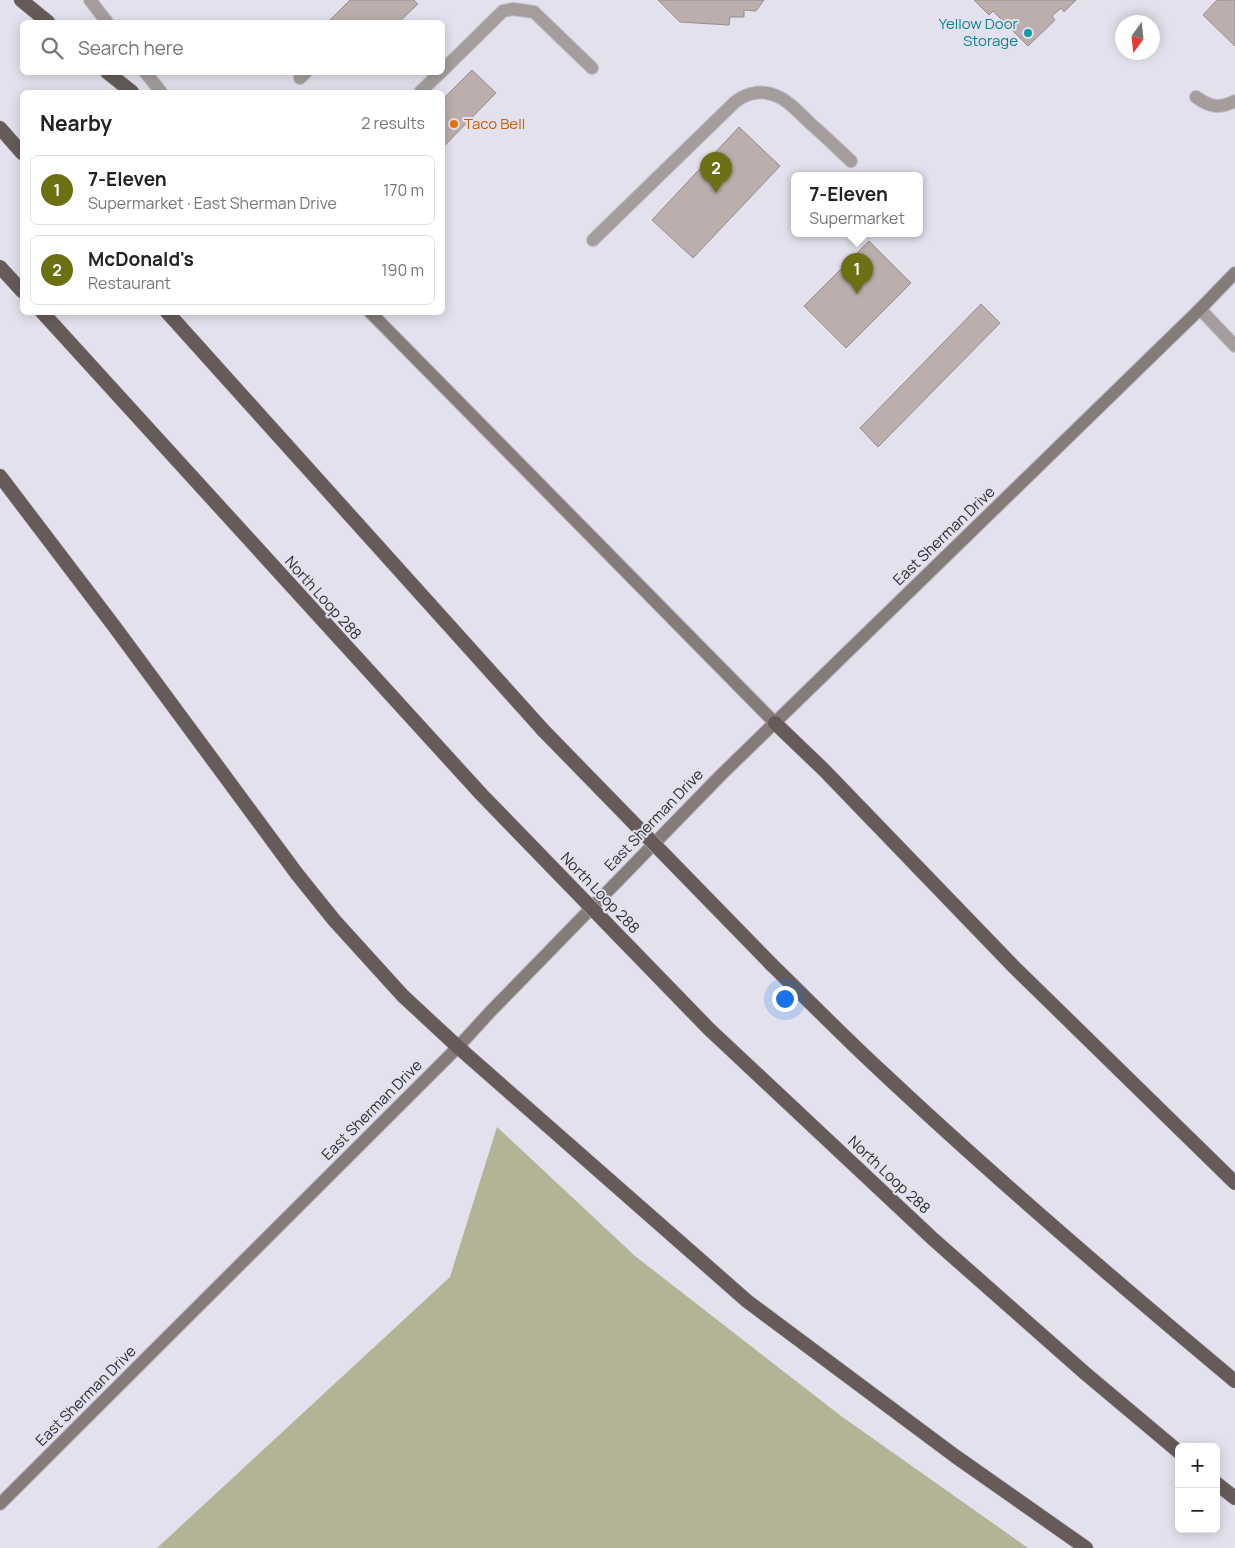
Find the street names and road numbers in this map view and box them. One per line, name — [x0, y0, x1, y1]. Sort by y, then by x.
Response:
street label: East Sherman Drive — [888, 481, 999, 590]
street label: North Loop 288 — [280, 551, 367, 644]
street label: East Sherman Drive — [599, 764, 708, 875]
street label: North Loop 288 — [556, 847, 645, 938]
street label: East Sherman Drive — [317, 1055, 427, 1164]
street label: North Loop 288 — [844, 1131, 935, 1218]
street label: East Sherman Drive — [31, 1341, 141, 1450]

